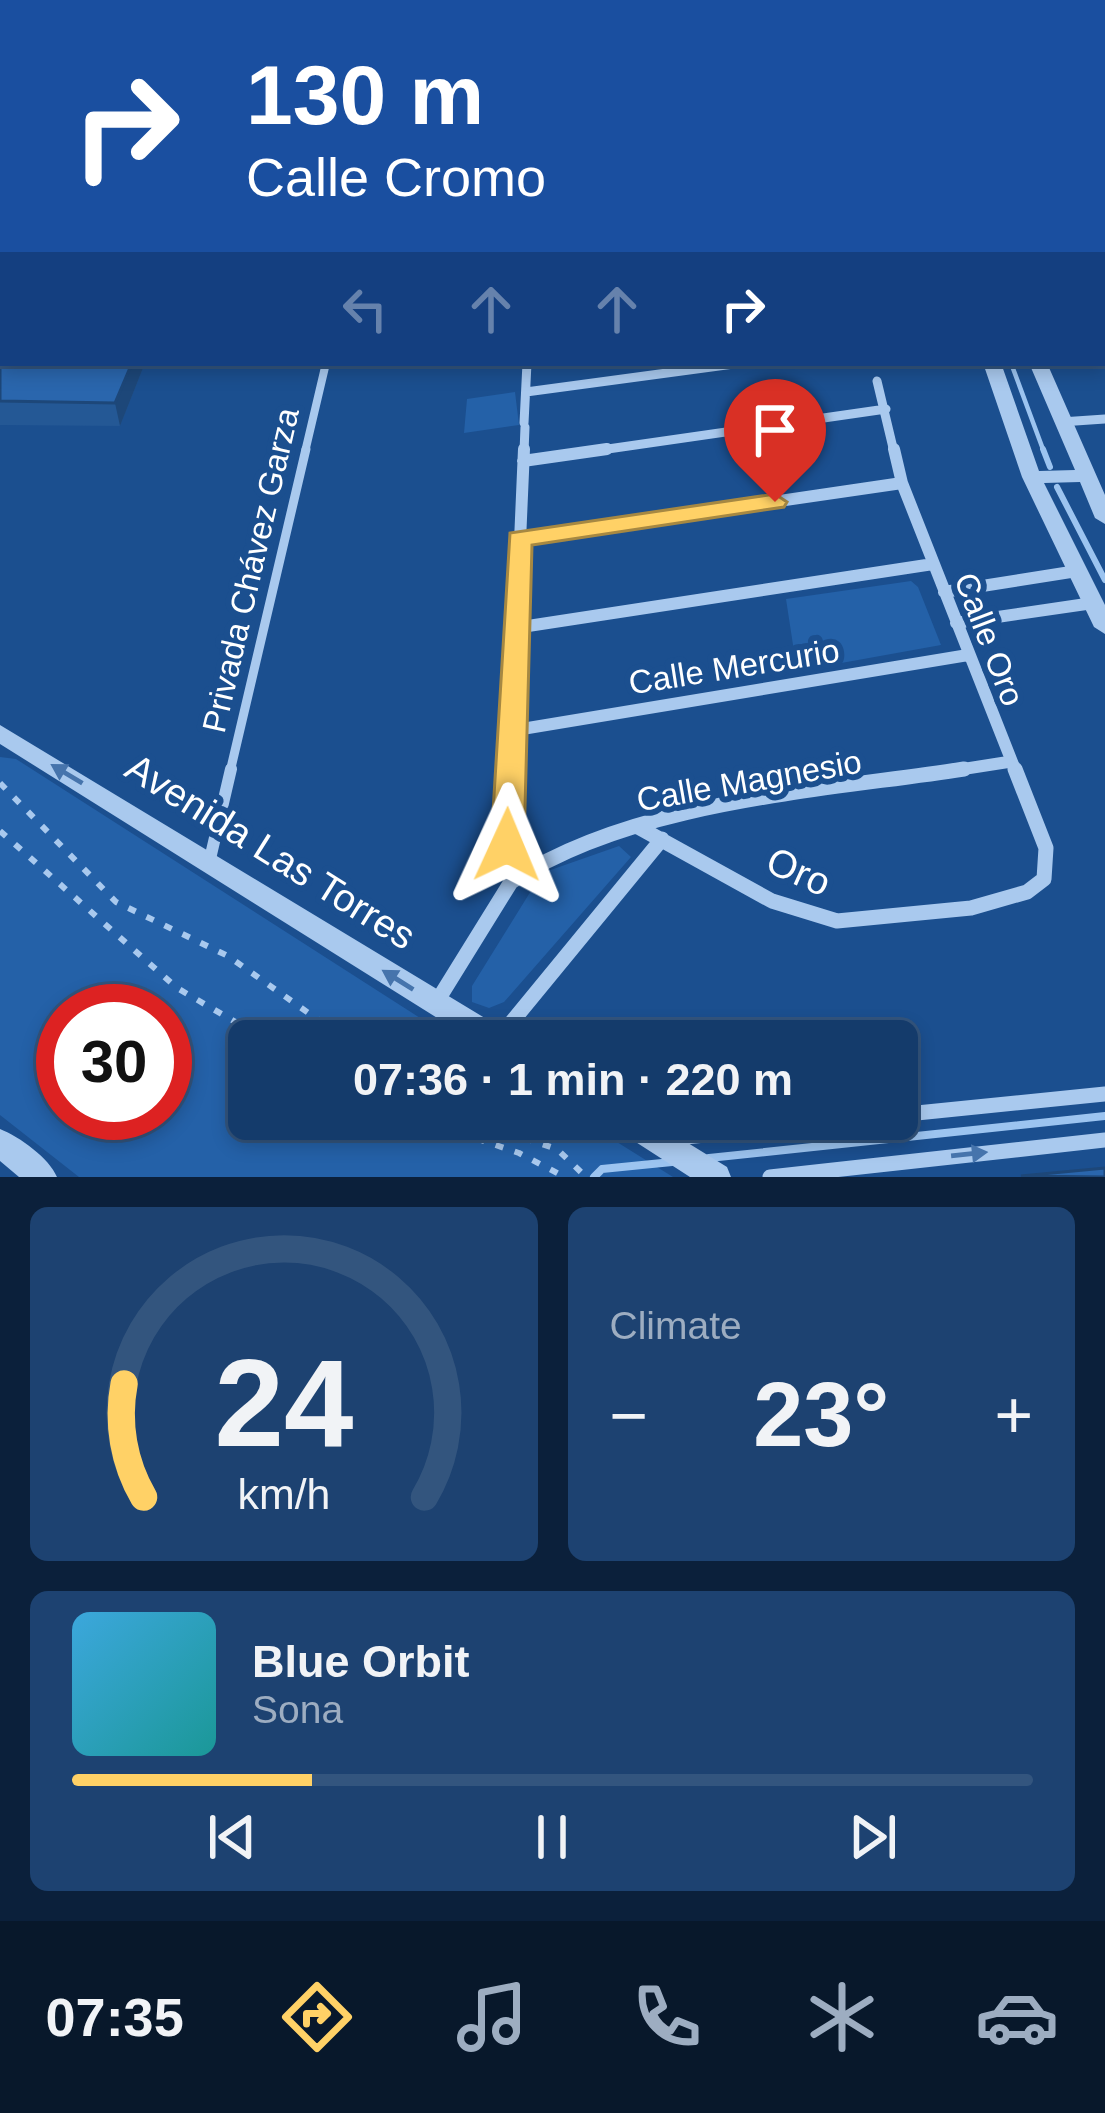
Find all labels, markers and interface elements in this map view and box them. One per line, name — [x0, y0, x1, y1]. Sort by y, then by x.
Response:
icon: right — [48, 48, 204, 204]
text: 130 m — [246, 48, 484, 142]
text: Calle Cromo — [246, 147, 546, 207]
icon: left — [332, 276, 398, 342]
icon: ahead — [458, 276, 524, 342]
icon: ahead — [584, 276, 650, 342]
icon: right — [710, 276, 776, 342]
pin — [724, 379, 826, 502]
icon: arrive — [742, 397, 808, 463]
street label: Privada Chávez Garza — [195, 404, 306, 736]
street label: Calle Oro — [947, 567, 1032, 711]
street label: Calle Mercurio — [626, 632, 842, 701]
street label: Calle Magnesio — [634, 743, 864, 818]
street label: Avenida Las Torres — [118, 745, 423, 958]
one-way arrow — [50, 764, 84, 785]
position arrow — [444, 782, 570, 908]
street label: Oro — [760, 839, 837, 904]
one-way arrow — [382, 969, 415, 991]
speed limit sign: 30 — [36, 984, 192, 1140]
text: 07:36 · 1 min · 220 m — [353, 1054, 793, 1105]
one-way arrow — [951, 1144, 988, 1163]
text: Climate — [610, 1304, 742, 1347]
text: 24 — [214, 1333, 353, 1472]
text: 23° — [753, 1365, 889, 1465]
text: − — [610, 1378, 648, 1452]
text: + — [994, 1378, 1033, 1452]
text: km/h — [237, 1470, 330, 1518]
text: Blue Orbit — [252, 1636, 470, 1687]
text: Sona — [252, 1688, 343, 1731]
icon: previous — [199, 1804, 265, 1870]
icon: pause — [519, 1804, 585, 1870]
icon: next — [840, 1804, 906, 1870]
icon: directions — [275, 1975, 359, 2059]
icon: music — [450, 1975, 534, 2059]
icon: phone — [625, 1975, 709, 2059]
icon: climate — [800, 1975, 884, 2059]
icon: car — [975, 1975, 1059, 2059]
text: 07:35 — [46, 1987, 184, 2047]

